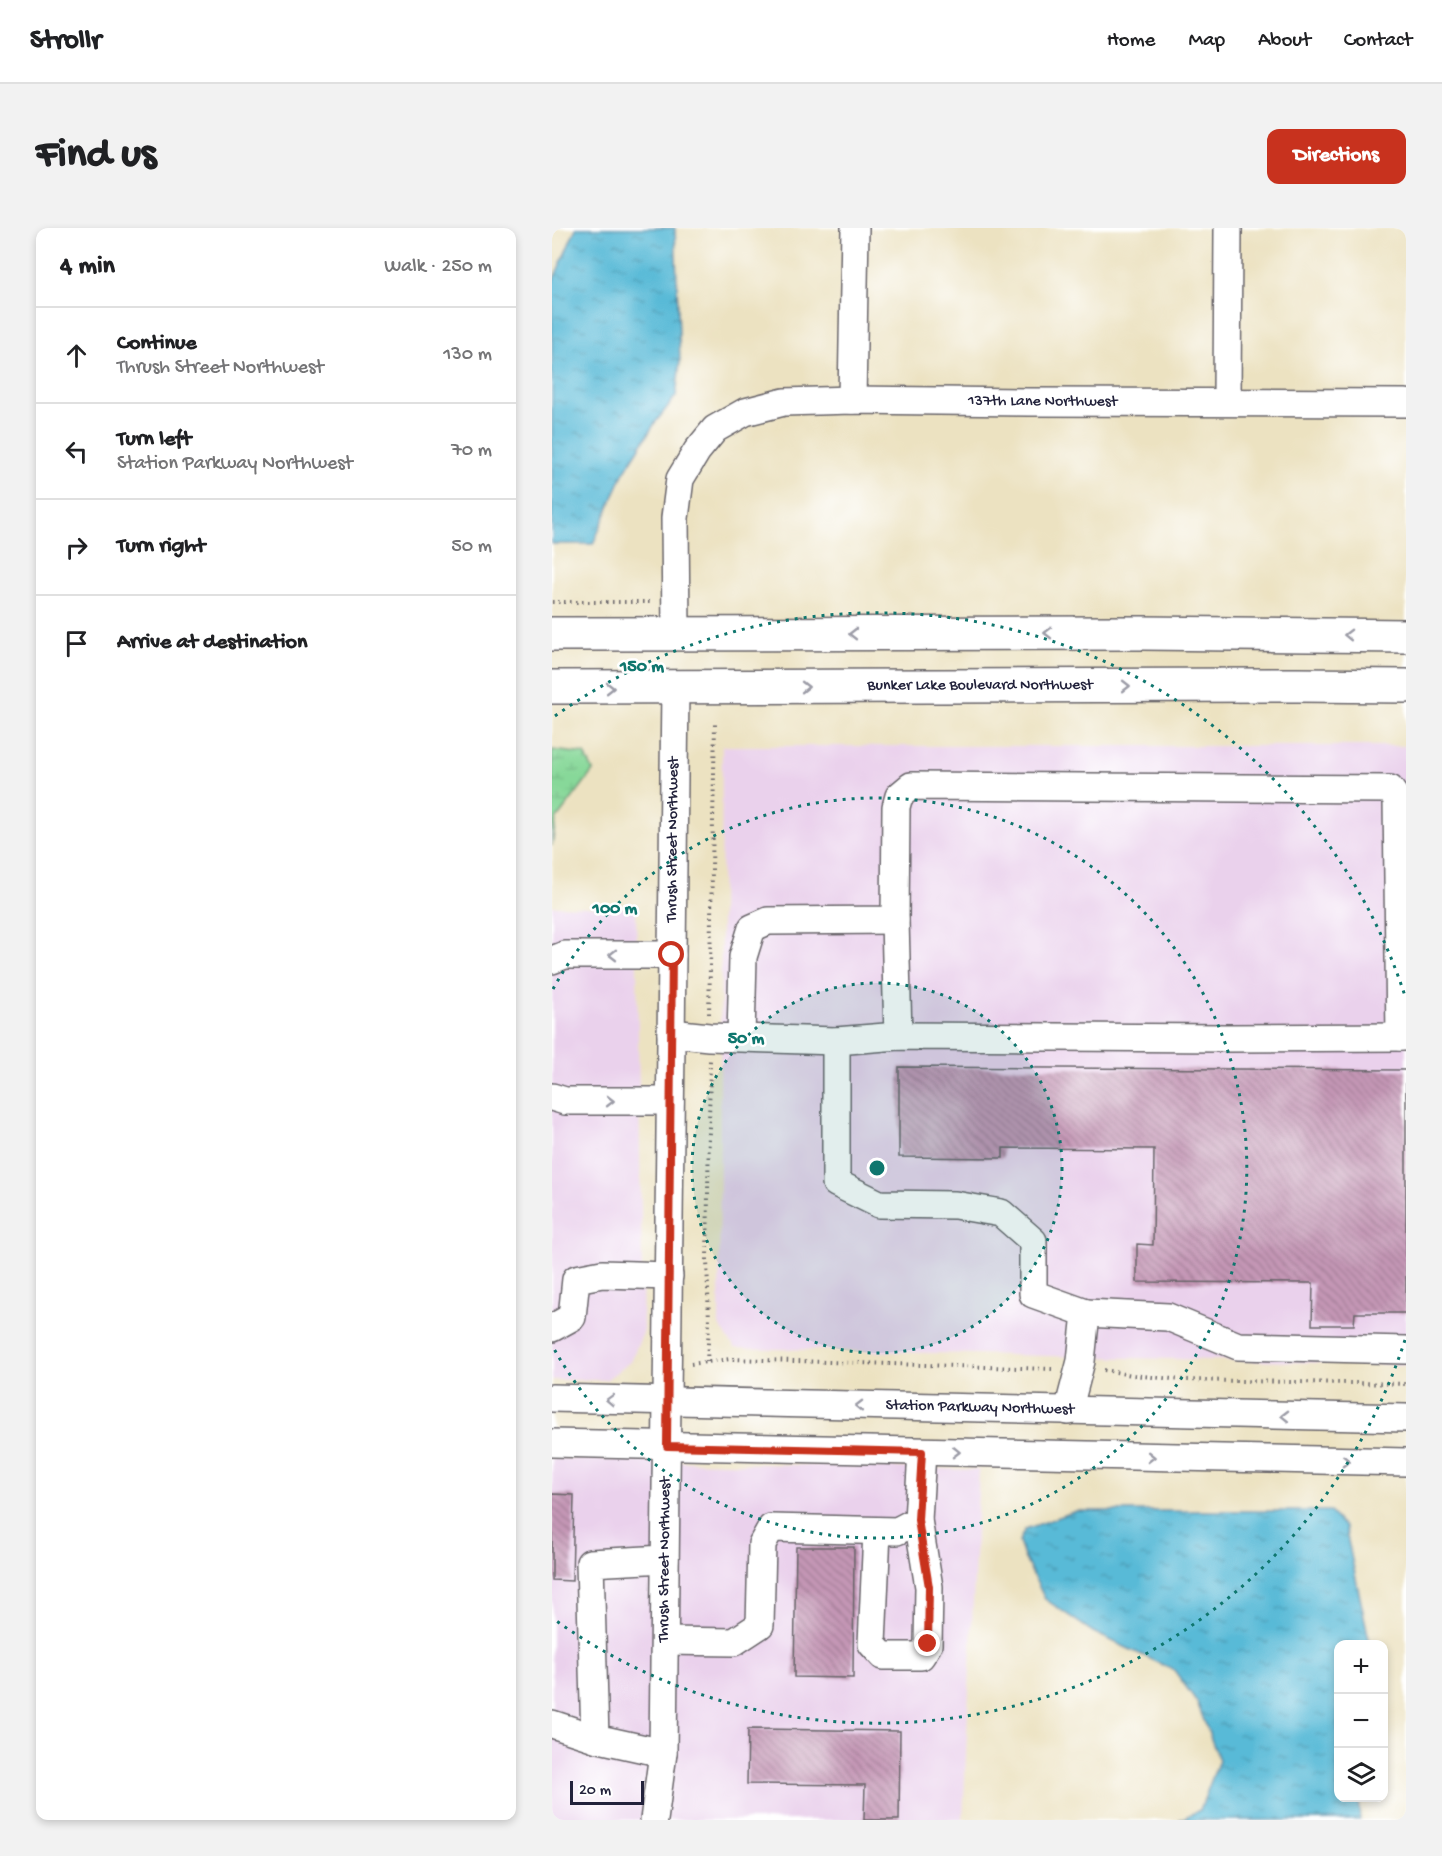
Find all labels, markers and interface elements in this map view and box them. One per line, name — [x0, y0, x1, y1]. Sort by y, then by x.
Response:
text: Strollr — [30, 25, 101, 58]
text: Home — [1107, 29, 1155, 54]
text: Map — [1188, 29, 1225, 54]
text: About — [1258, 29, 1311, 54]
text: Contact — [1344, 29, 1412, 54]
button: Directions — [1267, 129, 1406, 184]
text: Find us — [36, 132, 156, 181]
text: 4 min — [60, 252, 115, 283]
text: Walk · 250 m — [384, 256, 492, 279]
text: Continue — [117, 331, 197, 357]
icon: ahead — [60, 339, 93, 372]
text: 130 m — [443, 344, 492, 367]
text: Thrush Street Northwest — [117, 357, 324, 380]
street label: 137th Lane Northwest — [967, 392, 1119, 412]
text: Turn left — [117, 427, 191, 453]
icon: left — [60, 435, 93, 468]
text: 70 m — [451, 440, 492, 463]
text: Station Parkway Northwest — [117, 453, 353, 476]
icon: right — [60, 531, 93, 564]
text: Turn right — [117, 534, 205, 560]
text: 50 m — [451, 536, 492, 559]
icon: arrive — [60, 627, 93, 660]
one-way arrow — [1044, 627, 1053, 639]
one-way arrow — [849, 628, 858, 640]
one-way arrow — [1343, 629, 1352, 641]
text: Arrive at destination — [117, 630, 307, 656]
text: 150 m — [619, 657, 664, 678]
street label: Bunker Lake Boulevard Northwest — [866, 676, 1094, 696]
one-way arrow — [1122, 680, 1131, 692]
one-way arrow — [801, 681, 810, 693]
one-way arrow — [606, 682, 615, 694]
street label: Thrush Street Northwest — [663, 755, 684, 923]
text: 100 m — [592, 899, 638, 920]
route start — [658, 941, 684, 967]
one-way arrow — [609, 949, 618, 961]
text: 50 m — [728, 1029, 765, 1050]
one-way arrow — [605, 1095, 614, 1107]
centre of rings — [867, 1158, 887, 1178]
one-way arrow — [605, 1394, 614, 1406]
street label: Station Parkway Northwest — [885, 1396, 1076, 1420]
one-way arrow — [854, 1400, 863, 1412]
one-way arrow — [1280, 1409, 1289, 1422]
one-way arrow — [952, 1446, 961, 1459]
one-way arrow — [1147, 1450, 1156, 1463]
one-way arrow — [1342, 1455, 1351, 1467]
street label: Thrush Street Northwest — [655, 1475, 676, 1643]
route end — [914, 1630, 940, 1656]
map controls — [1334, 1640, 1388, 1802]
button: + — [1334, 1640, 1388, 1694]
button: − — [1334, 1694, 1388, 1748]
button: layers — [1334, 1748, 1388, 1802]
scale bar — [570, 1778, 644, 1806]
text: 20 m — [579, 1782, 611, 1801]

